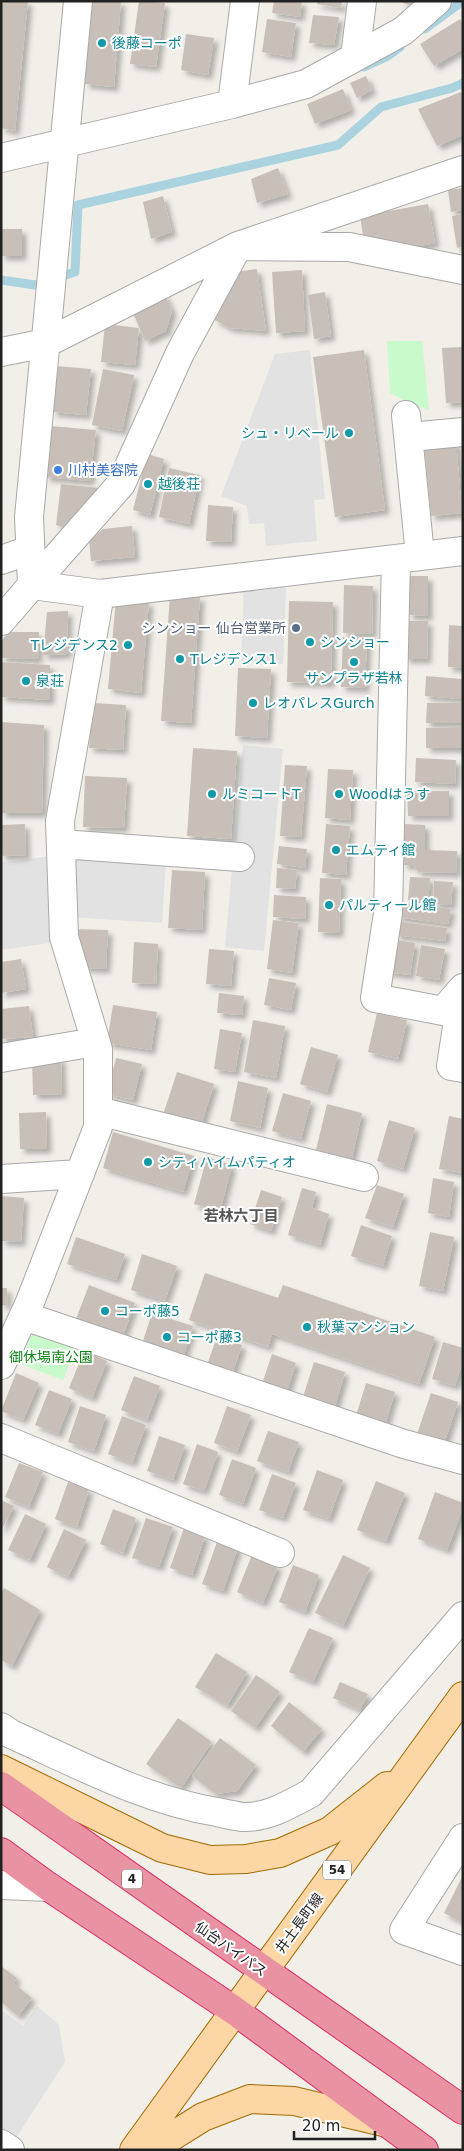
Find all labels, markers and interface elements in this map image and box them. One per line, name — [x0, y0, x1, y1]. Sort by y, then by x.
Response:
place label: 後藤コーポ — [112, 35, 182, 51]
marker: 後藤コーポ — [96, 37, 108, 49]
place label: シュ・リベール — [241, 425, 339, 441]
marker: シュ・リベール — [343, 427, 355, 439]
place label: 川村美容院 — [68, 462, 138, 478]
marker: 川村美容院 — [52, 464, 64, 476]
place label: 越後荘 — [158, 476, 200, 492]
marker: 越後荘 — [142, 478, 154, 490]
place label: シンショー 仙台営業所 — [142, 620, 286, 636]
marker: シンショー 仙台営業所 — [290, 622, 302, 634]
place label: シンショー — [320, 634, 390, 650]
marker: シンショー — [304, 636, 316, 648]
place label: Tレジデンス2 — [30, 637, 118, 653]
marker: Tレジデンス2 — [122, 639, 134, 651]
place label: Tレジデンス1 — [189, 651, 277, 667]
marker: Tレジデンス1 — [174, 653, 186, 665]
marker: サンプラザ若林 — [348, 656, 360, 668]
place label: サンプラザ若林 — [305, 670, 403, 686]
place label: 泉荘 — [36, 673, 64, 689]
marker: 泉荘 — [20, 675, 32, 687]
place label: レオパレスGurch — [263, 695, 375, 711]
marker: レオパレスGurch — [247, 697, 259, 709]
place label: ルミコートT — [222, 786, 301, 802]
place label: Woodはうす — [349, 786, 430, 802]
marker: ルミコートT — [206, 788, 218, 800]
marker: Woodはうす — [333, 788, 345, 800]
place label: エムティ館 — [346, 842, 415, 858]
marker: エムティ館 — [330, 844, 342, 856]
place label: パルティール館 — [339, 897, 436, 913]
marker: パルティール館 — [323, 899, 335, 911]
place label: シティハイムパティオ — [158, 1154, 296, 1170]
marker: シティハイムパティオ — [142, 1156, 154, 1168]
district label: 若林六丁目 — [203, 1207, 279, 1225]
place label: コーポ藤5 — [115, 1303, 180, 1319]
marker: コーポ藤5 — [99, 1305, 111, 1317]
place label: 秋葉マンション — [317, 1319, 415, 1335]
marker: 秋葉マンション — [301, 1321, 313, 1333]
place label: コーポ藤3 — [177, 1329, 242, 1345]
marker: コーポ藤3 — [161, 1331, 173, 1343]
park label: 御休場南公園 — [9, 1349, 93, 1365]
road number: 54 — [323, 1860, 351, 1880]
road number: 4 — [122, 1870, 142, 1888]
street label: 井土長町線 — [272, 1890, 326, 1956]
street label: 仙台バイパス — [192, 1918, 270, 1980]
scale bar — [294, 2108, 375, 2140]
text: 20 m — [302, 2117, 340, 2135]

